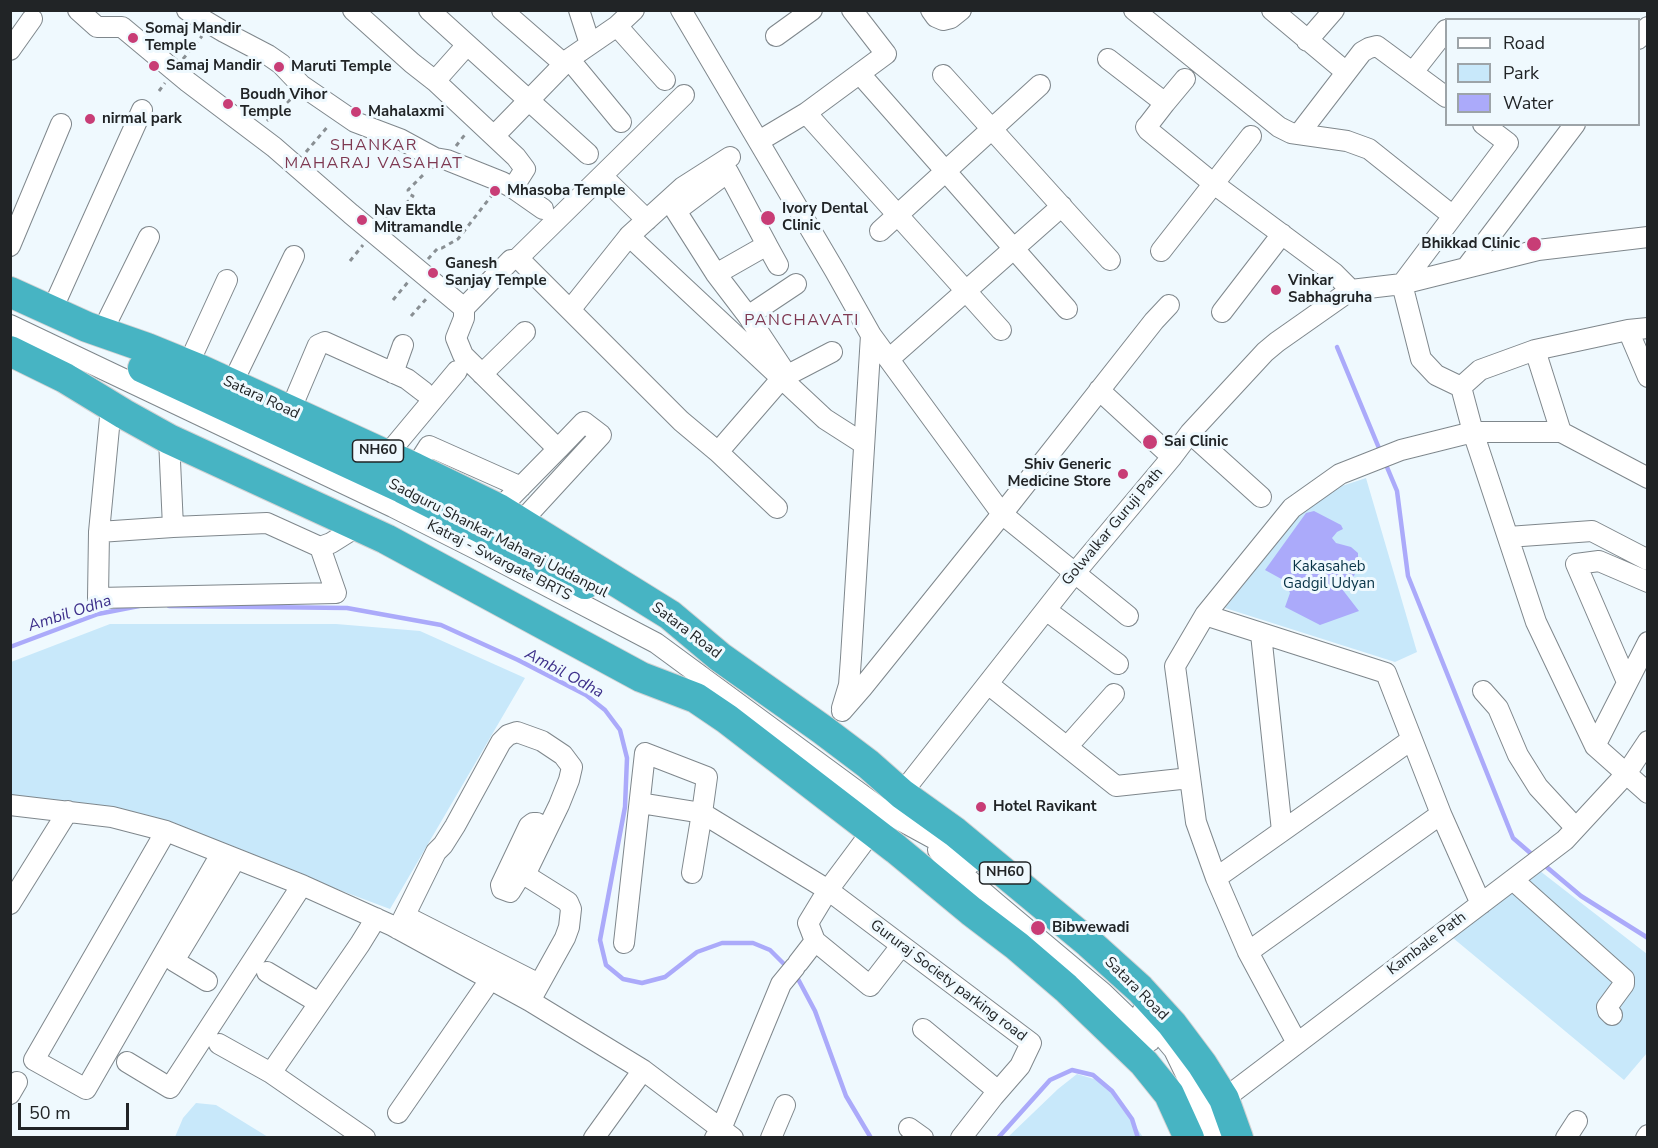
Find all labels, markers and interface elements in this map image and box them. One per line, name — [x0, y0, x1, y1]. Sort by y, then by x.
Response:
legend — [1445, 18, 1640, 126]
place label: Somaj Mandir Temple — [145, 20, 241, 55]
marker: Somaj Mandir Temple — [126, 31, 140, 45]
text: Road — [1503, 31, 1545, 55]
place label: Samaj Mandir — [166, 57, 262, 75]
place label: Maruti Temple — [291, 58, 392, 76]
marker: Samaj Mandir — [147, 59, 161, 73]
marker: Maruti Temple — [272, 60, 286, 74]
text: Park — [1503, 61, 1539, 85]
place label: Boudh Vihor Temple — [240, 86, 327, 121]
text: Water — [1503, 91, 1554, 115]
marker: Boudh Vihor Temple — [221, 97, 235, 111]
place label: Mahalaxmi — [368, 103, 444, 121]
marker: Mahalaxmi — [349, 105, 363, 119]
place label: nirmal park — [102, 110, 182, 128]
marker: nirmal park — [83, 112, 97, 126]
district label: SHANKAR MAHARAJ VASAHAT — [285, 136, 463, 174]
place label: Mhasoba Temple — [507, 182, 625, 200]
marker: Mhasoba Temple — [488, 184, 502, 198]
place label: Ivory Dental Clinic — [782, 200, 868, 235]
place label: Nav Ekta Mitramandle — [374, 202, 463, 237]
marker: Ivory Dental Clinic — [759, 209, 777, 227]
marker: Nav Ekta Mitramandle — [355, 213, 369, 227]
place label: Bhikkad Clinic — [1421, 235, 1520, 253]
marker: Bhikkad Clinic — [1525, 235, 1543, 253]
place label: Ganesh Sanjay Temple — [445, 255, 547, 290]
marker: Ganesh Sanjay Temple — [426, 266, 440, 280]
place label: Vinkar Sabhagruha — [1288, 272, 1372, 307]
marker: Vinkar Sabhagruha — [1269, 283, 1283, 297]
district label: PANCHAVATI — [744, 311, 860, 331]
street label: Satara Road — [220, 372, 302, 424]
marker: Sai Clinic — [1141, 433, 1159, 451]
place label: Sai Clinic — [1164, 433, 1228, 451]
road number: NH60 — [352, 440, 404, 462]
place label: Shiv Generic Medicine Store — [1008, 456, 1111, 491]
street label: Golwalkar Guruji Path — [1059, 465, 1167, 589]
marker: Shiv Generic Medicine Store — [1116, 467, 1130, 481]
street label: Sadguru Shankar Maharaj Uddanpul — [385, 476, 611, 602]
street label: Katraj - Swargate BRTS — [424, 517, 574, 605]
park label: Kakasaheb Gadgil Udyan — [1283, 558, 1375, 593]
water label: Ambil Odha — [26, 592, 114, 636]
street label: Satara Road — [648, 599, 724, 663]
water label: Ambil Odha — [521, 645, 607, 703]
place label: Hotel Ravikant — [993, 798, 1097, 816]
marker: Hotel Ravikant — [974, 800, 988, 814]
road number: NH60 — [980, 862, 1030, 884]
street label: Kambale Path — [1384, 909, 1470, 979]
street label: Gururaj Society parking road — [866, 916, 1030, 1046]
marker: Bibwewadi — [1029, 919, 1047, 937]
place label: Bibwewadi — [1052, 919, 1129, 937]
street label: Satara Road — [1101, 954, 1171, 1024]
scale bar — [21, 1091, 132, 1129]
text: 50 m — [29, 1101, 71, 1125]

